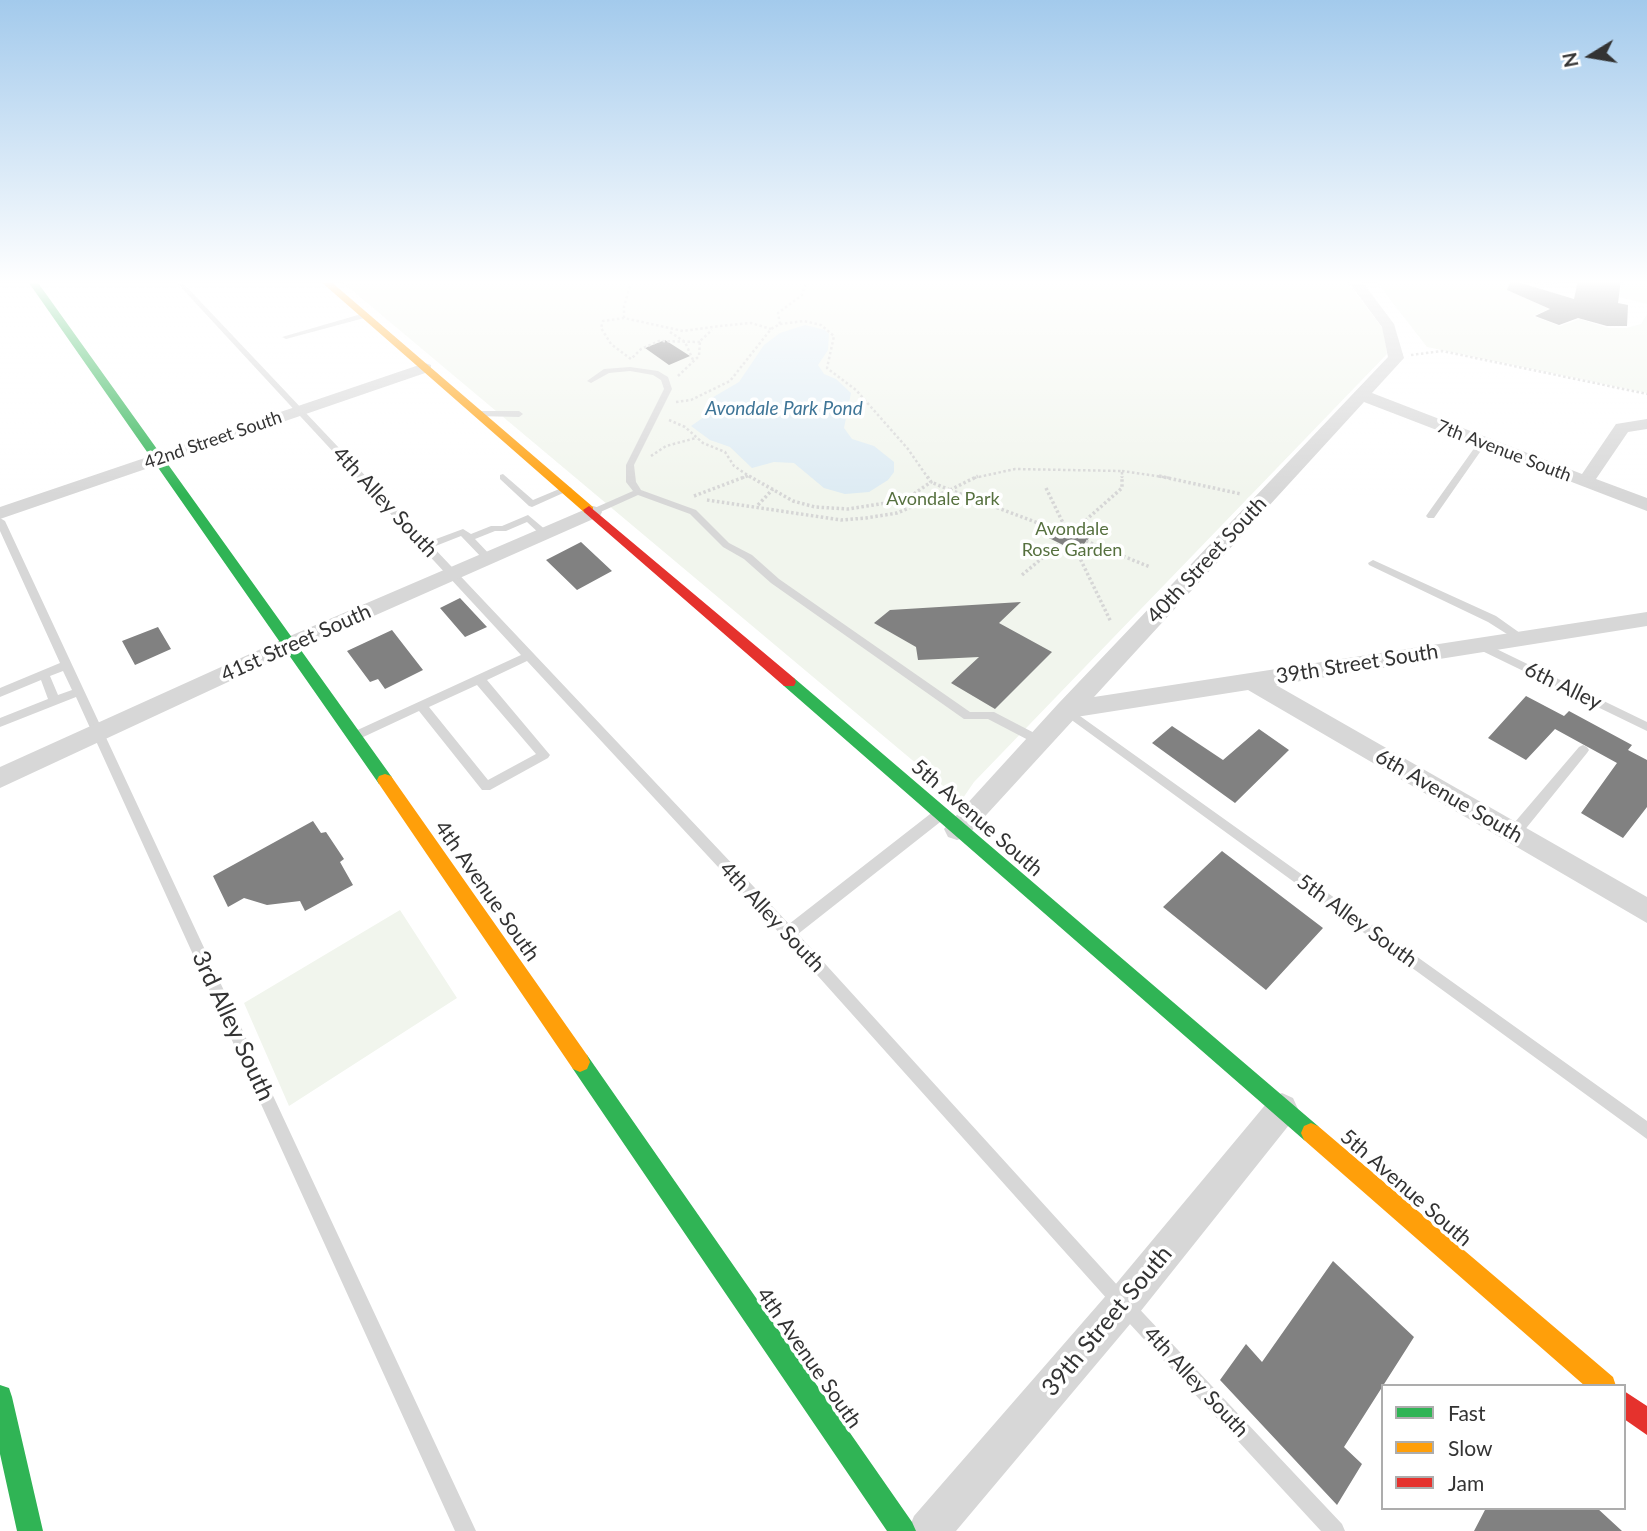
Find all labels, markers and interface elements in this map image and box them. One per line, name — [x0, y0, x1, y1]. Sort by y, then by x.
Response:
north arrow — [1556, 21, 1626, 91]
text: N — [1557, 51, 1583, 69]
water label: Avondale Park Pond — [705, 398, 863, 420]
street label: 42nd Street South — [141, 406, 285, 474]
street label: 7th Avenue South — [1434, 415, 1574, 487]
street label: 4th Alley South — [327, 441, 443, 563]
park label: Avondale Park — [886, 488, 1000, 510]
street label: 40th Street South — [1142, 491, 1272, 629]
park label: Avondale Rose Garden — [1022, 518, 1122, 560]
street label: 41st Street South — [217, 599, 375, 687]
street label: 39th Street South — [1274, 639, 1440, 689]
street label: 6th Alley — [1520, 657, 1606, 715]
street label: 6th Avenue South — [1371, 744, 1527, 848]
street label: 5th Avenue South — [906, 754, 1048, 882]
street label: 4th Avenue South — [429, 816, 545, 966]
street label: 4th Alley South — [714, 856, 830, 978]
street label: 5th Alley South — [1292, 869, 1422, 973]
street label: 3rd Alley South — [186, 946, 280, 1106]
street label: 5th Avenue South — [1335, 1124, 1477, 1252]
street label: 39th Street South — [1036, 1240, 1178, 1402]
street label: 4th Avenue South — [751, 1283, 867, 1433]
street label: 4th Alley South — [1138, 1321, 1254, 1443]
legend — [1381, 1384, 1626, 1510]
text: Fast — [1448, 1400, 1485, 1425]
text: Slow — [1448, 1435, 1492, 1460]
text: Jam — [1448, 1470, 1484, 1495]

